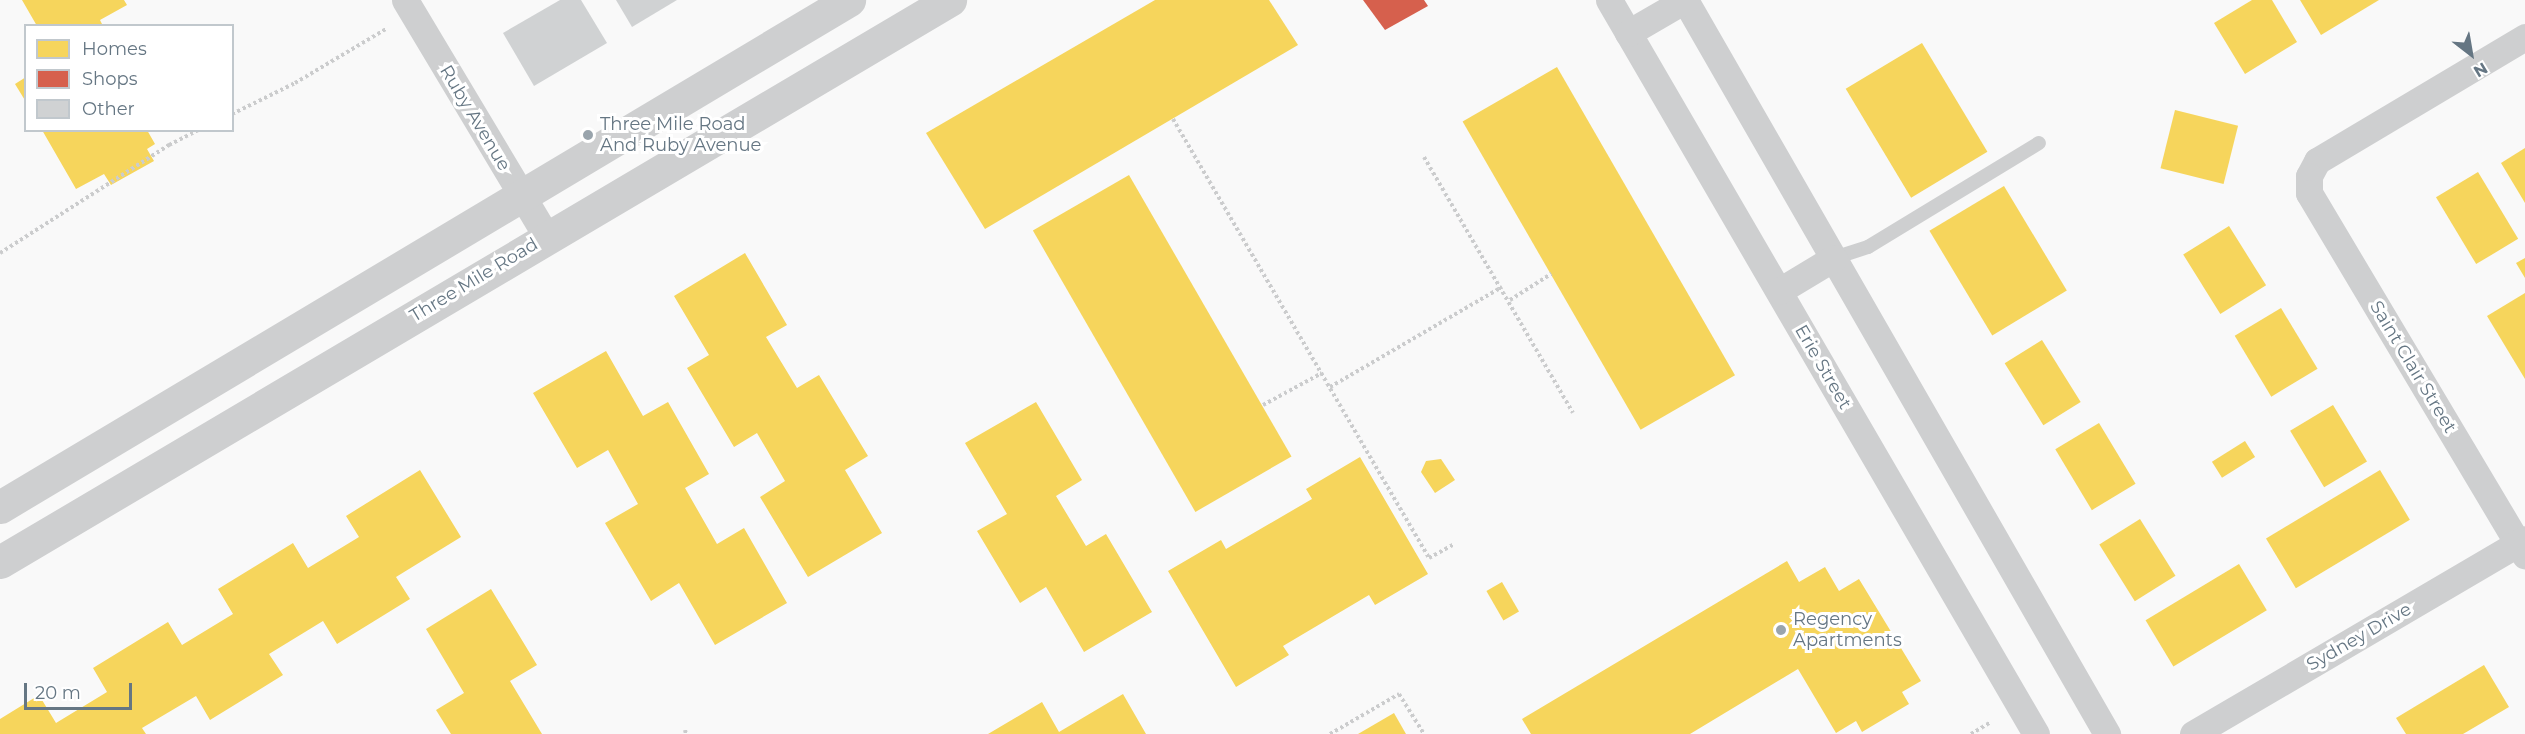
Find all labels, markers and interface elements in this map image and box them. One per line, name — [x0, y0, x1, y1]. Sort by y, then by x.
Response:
legend — [24, 24, 234, 132]
north arrow — [2441, 24, 2501, 84]
text: Homes — [82, 38, 147, 60]
text: N — [2470, 58, 2491, 81]
street label: Ruby Avenue — [435, 61, 515, 175]
text: Shops — [82, 68, 138, 90]
text: Other — [82, 98, 135, 120]
place label: Three Mile Road And Ruby Avenue — [600, 114, 761, 156]
marker: Three Mile Road And Ruby Avenue — [581, 128, 595, 142]
street label: Three Mile Road — [406, 233, 542, 327]
street label: Saint Clair Street — [2365, 297, 2461, 437]
street label: Erie Street — [1790, 321, 1856, 413]
street label: Sydney Drive — [2303, 598, 2415, 676]
place label: Regency Apartments — [1793, 609, 1902, 652]
marker: Regency Apartments — [1774, 623, 1788, 637]
scale bar — [27, 671, 135, 709]
text: 20 m — [35, 682, 81, 704]

